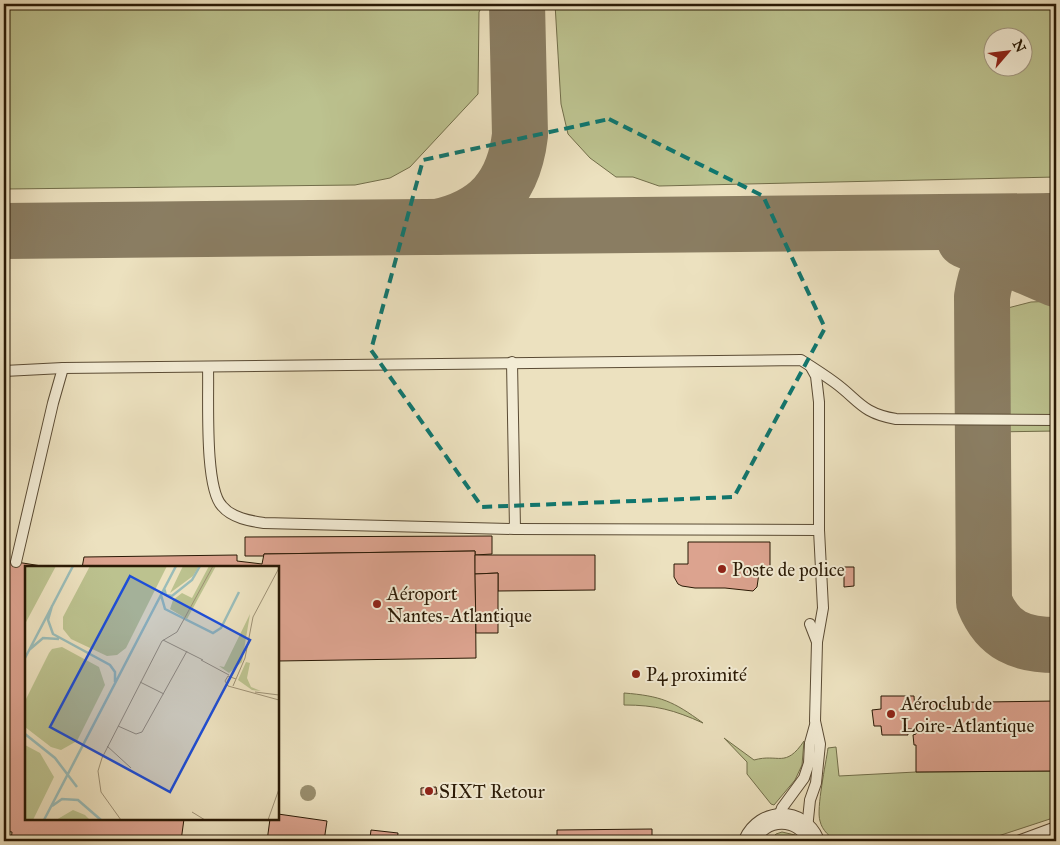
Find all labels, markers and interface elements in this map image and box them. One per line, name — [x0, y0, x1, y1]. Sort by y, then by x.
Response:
north arrow — [982, 28, 1032, 78]
text: N — [1009, 37, 1029, 55]
place label: Poste de police — [732, 558, 845, 581]
marker: Poste de police — [716, 563, 728, 575]
inset map — [25, 566, 279, 820]
place label: Aéroport Nantes-Atlantique — [386, 582, 532, 628]
marker: Aéroport Nantes-Atlantique — [371, 598, 383, 610]
place label: P4 proximité — [646, 663, 747, 686]
marker: P4 proximité — [630, 668, 642, 680]
place label: Aéroclub de Loire-Atlantique — [900, 692, 1034, 738]
marker: Aéroclub de Loire-Atlantique — [885, 708, 897, 720]
place label: SIXT Retour — [439, 780, 546, 803]
marker: SIXT Retour — [423, 785, 435, 797]

